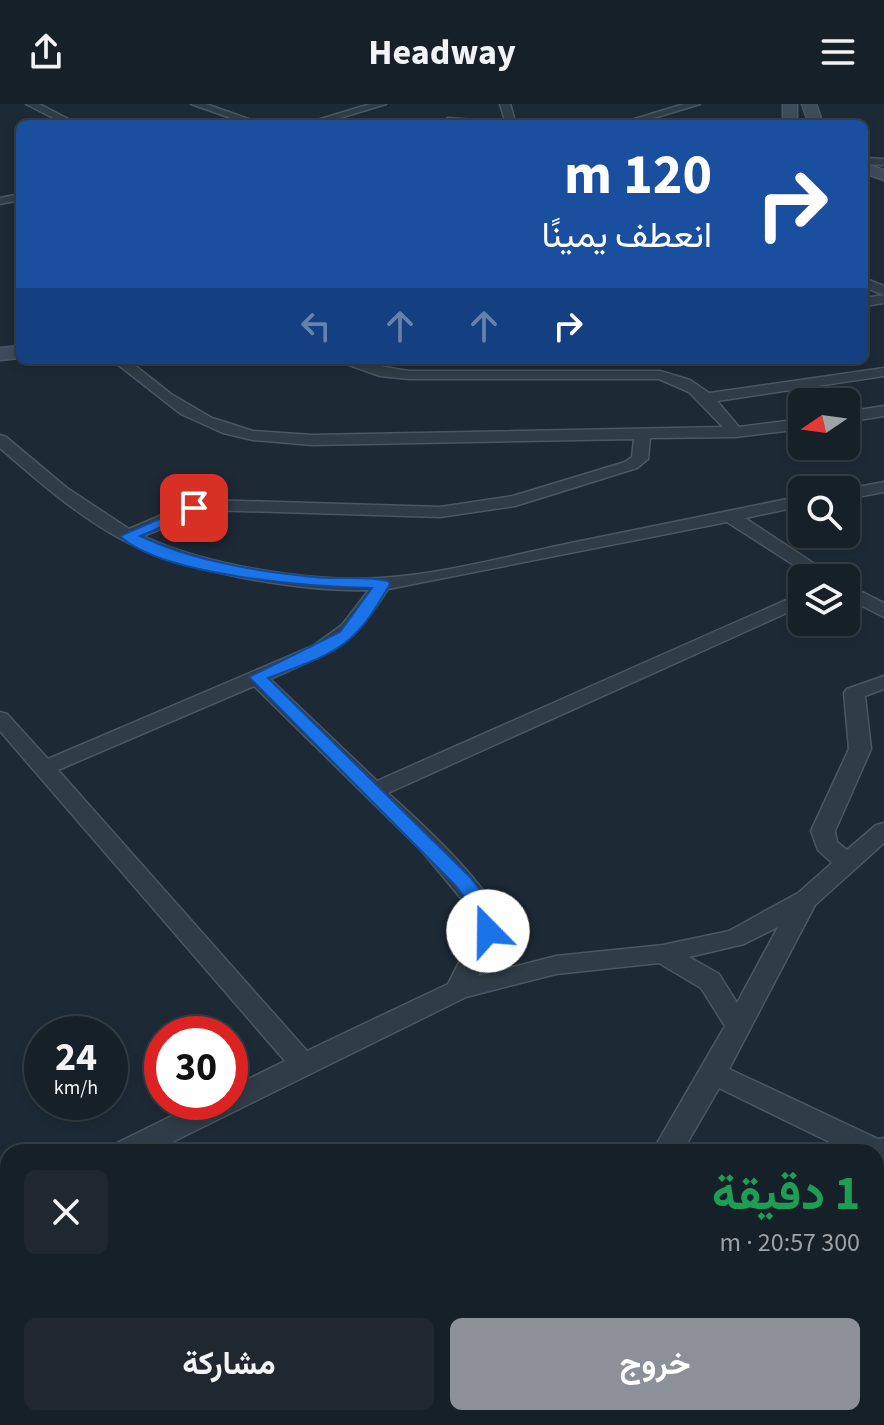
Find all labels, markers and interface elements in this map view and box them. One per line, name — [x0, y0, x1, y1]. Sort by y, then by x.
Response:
text: Headway — [368, 27, 516, 78]
icon: share — [24, 30, 68, 74]
icon: menu — [816, 30, 860, 74]
text: 120 m — [564, 136, 712, 215]
icon: right — [740, 152, 844, 256]
text: انعطف يمينًا — [541, 210, 712, 261]
icon: left — [294, 304, 338, 348]
icon: ahead — [378, 304, 422, 348]
icon: ahead — [462, 304, 506, 348]
icon: right — [546, 304, 590, 348]
north arrow — [788, 388, 860, 460]
map controls — [788, 388, 860, 636]
pin — [160, 474, 228, 542]
button: search — [788, 476, 860, 548]
icon: arrive — [172, 486, 216, 530]
button: layers — [788, 564, 860, 636]
position arrow — [446, 889, 530, 973]
speed limit sign: 30 — [144, 1016, 248, 1120]
text: 24 — [55, 1029, 97, 1086]
text: km/h — [54, 1074, 98, 1102]
text: 1 دقيقة — [712, 1160, 860, 1228]
button: close — [24, 1170, 108, 1254]
text: 300 m · 20:57 — [719, 1224, 860, 1261]
button: مشاركة — [24, 1318, 434, 1410]
button: خروج — [450, 1318, 860, 1410]

